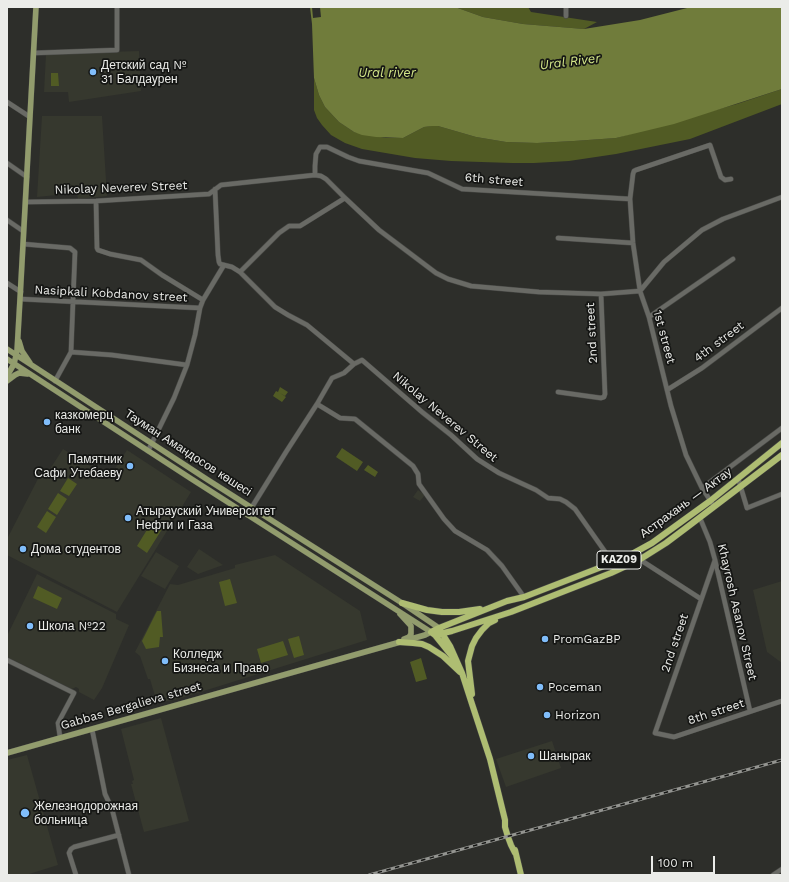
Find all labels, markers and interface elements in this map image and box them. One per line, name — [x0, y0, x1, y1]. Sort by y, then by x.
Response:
water label: Ural River — [539, 51, 601, 73]
place label: Детский сад № 31 Балдаурен — [101, 58, 186, 86]
water label: Ural river — [358, 65, 416, 81]
marker: Детский сад № 31 Балдаурен — [88, 67, 98, 77]
street label: 6th street — [464, 170, 524, 190]
street label: Nikolay Neverev Street — [54, 178, 188, 198]
street label: Nasipkali Kobdanov street — [34, 283, 188, 305]
street label: 2nd street — [583, 302, 601, 364]
street label: 1st street — [650, 309, 678, 365]
street label: 4th street — [691, 319, 747, 365]
street label: Nikolay Neverev Street — [390, 369, 500, 465]
street label: Тауман Амандосов көшесі — [122, 407, 254, 499]
place label: казкомерц банк — [55, 408, 113, 436]
marker: казкомерц банк — [42, 417, 52, 427]
place label: Памятник Сафи Утебаеву — [34, 452, 122, 480]
marker: Памятник Сафи Утебаеву — [125, 461, 135, 471]
street label: Астрахань — Актау — [637, 465, 735, 541]
place label: Атырауский Университет Нефти и Газа — [136, 504, 276, 532]
marker: Атырауский Университет Нефти и Газа — [123, 513, 133, 523]
place label: Дома студентов — [31, 542, 121, 556]
street label: Khayrosh Asanov Street — [714, 542, 760, 682]
marker: Дома студентов — [18, 544, 28, 554]
road number: KAZ09 — [597, 551, 641, 569]
street label: 2nd street — [658, 612, 692, 674]
place label: Школа №22 — [38, 619, 106, 633]
marker: Школа №22 — [25, 621, 35, 631]
place label: PromGazBP — [553, 632, 621, 646]
marker: PromGazBP — [540, 634, 550, 644]
place label: Колледж Бизнеса и Право — [173, 647, 269, 675]
marker: Колледж Бизнеса и Право — [160, 656, 170, 666]
street label: Gabbas Bergalieva street — [59, 679, 203, 733]
place label: Poceman — [548, 680, 602, 694]
marker: Poceman — [535, 682, 545, 692]
street label: 8th street — [686, 696, 746, 728]
place label: Horizon — [555, 708, 600, 722]
marker: Horizon — [542, 710, 552, 720]
place label: Шанырак — [539, 749, 591, 763]
marker: Шанырак — [526, 751, 536, 761]
place label: Железнодорожная больница — [34, 799, 138, 827]
marker: Железнодорожная больница — [19, 807, 31, 819]
scale bar — [653, 848, 717, 874]
text: 100 m — [658, 856, 693, 870]

